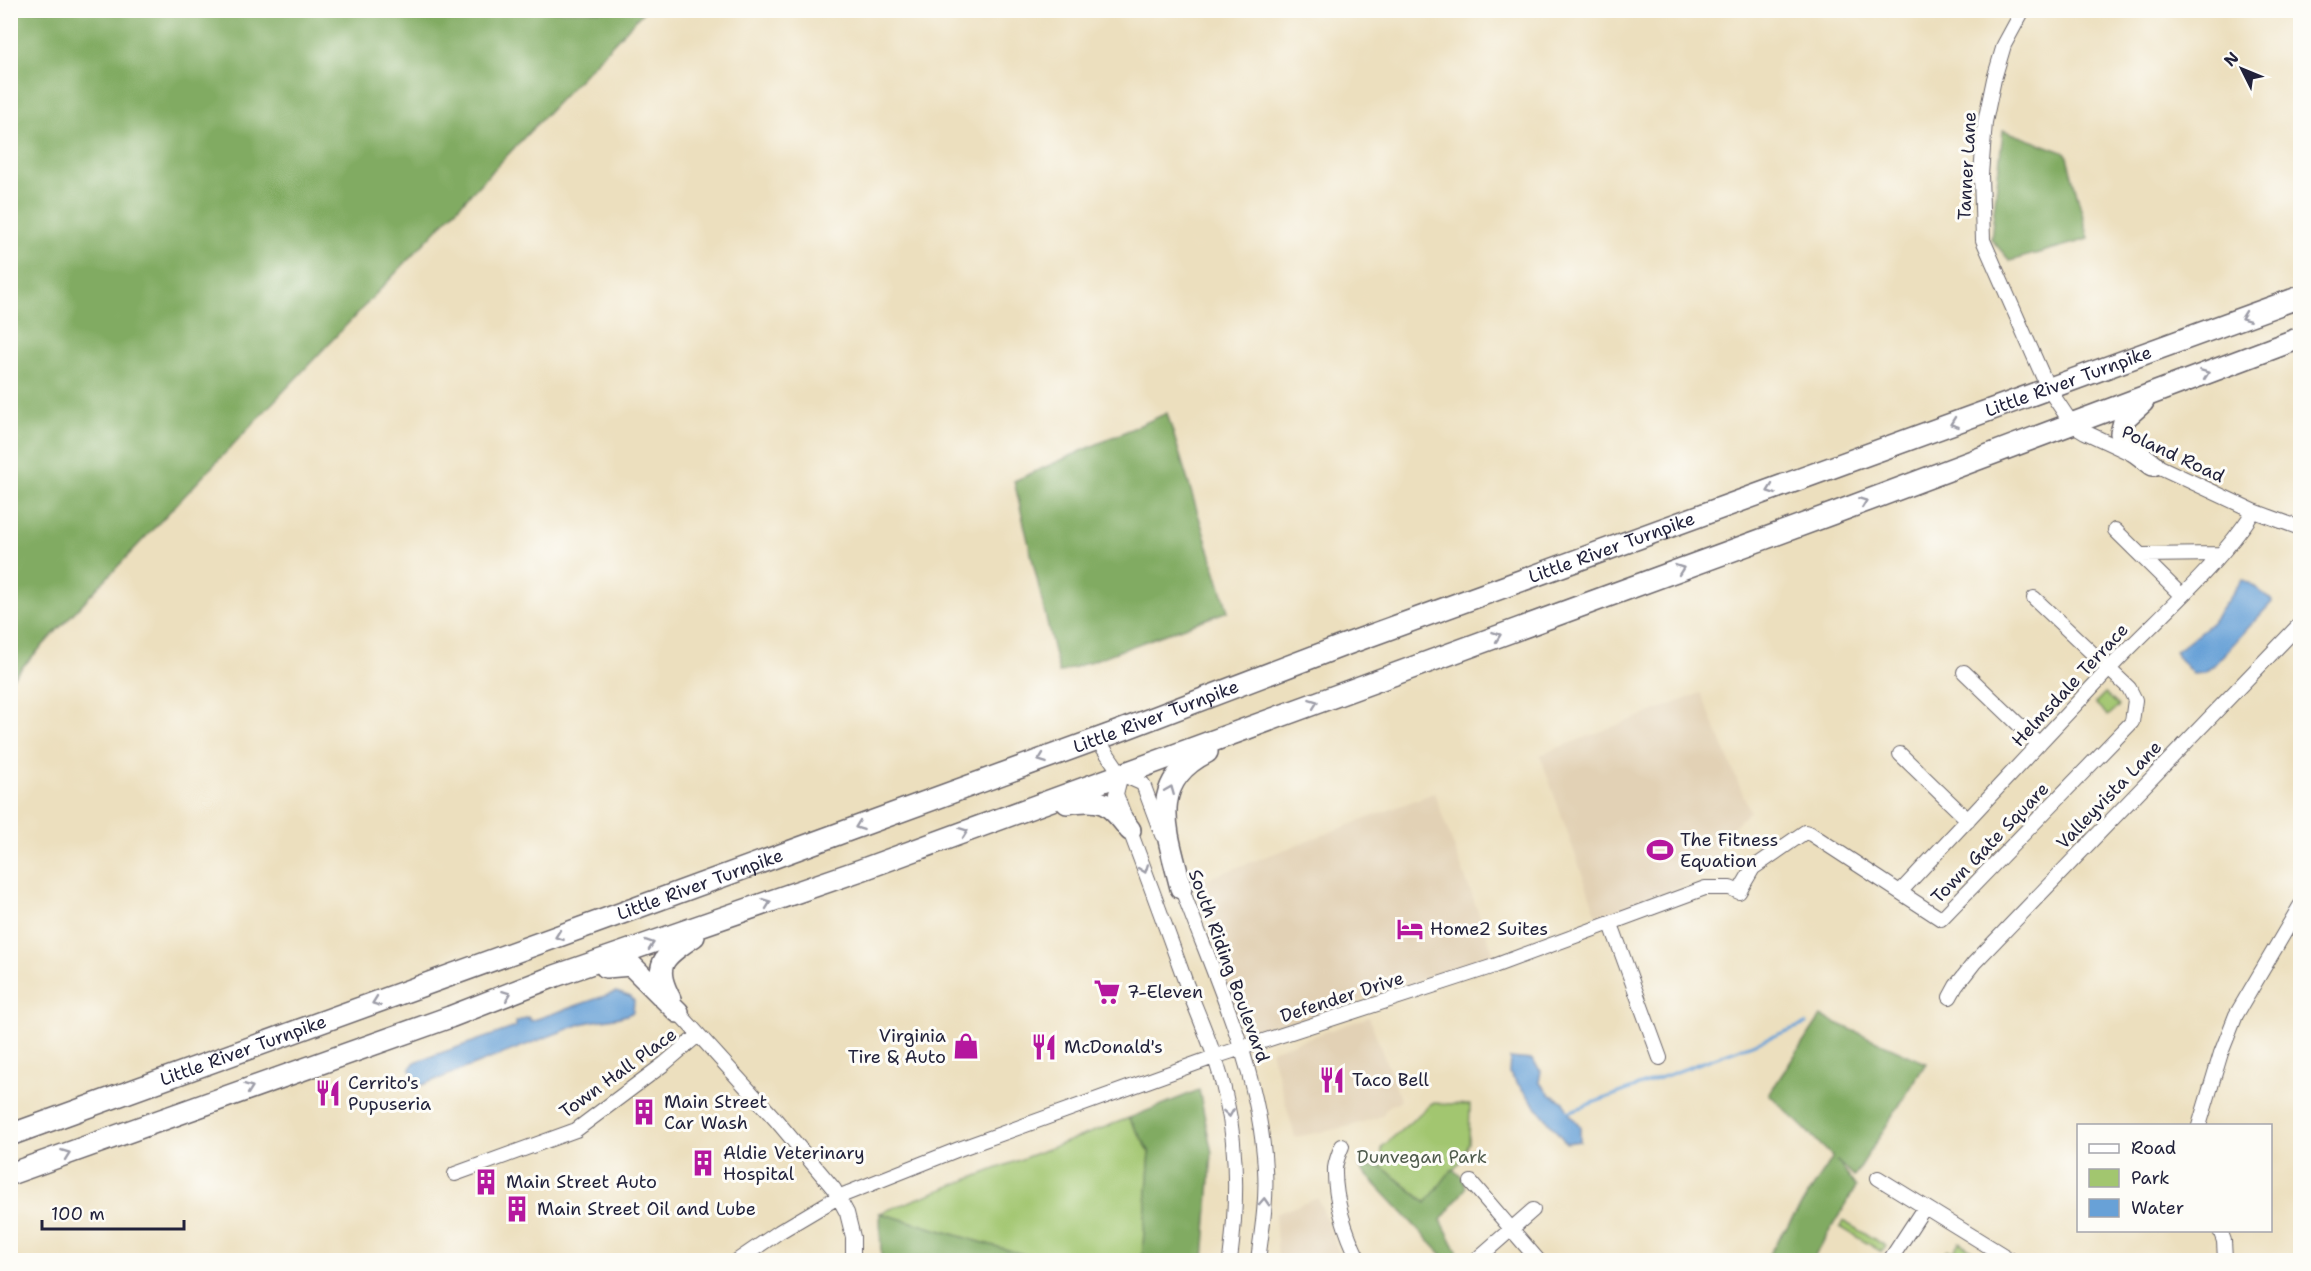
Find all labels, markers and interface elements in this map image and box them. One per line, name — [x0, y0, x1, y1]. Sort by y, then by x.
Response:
north arrow — [2212, 39, 2272, 99]
text: N — [2219, 47, 2243, 71]
street label: Tanner Lane — [1952, 111, 1982, 221]
one-way arrow — [2241, 309, 2251, 322]
street label: Little River Turnpike — [1982, 340, 2155, 423]
one-way arrow — [2199, 369, 2210, 381]
one-way arrow — [1949, 415, 1960, 428]
street label: Poland Road — [2118, 420, 2228, 488]
one-way arrow — [1766, 483, 1777, 495]
one-way arrow — [1857, 497, 1868, 509]
street label: Little River Turnpike — [1525, 506, 1698, 589]
one-way arrow — [1674, 564, 1685, 577]
street label: Helmsdale Terrace — [2006, 618, 2134, 752]
one-way arrow — [1491, 631, 1502, 644]
street label: Little River Turnpike — [1070, 674, 1242, 759]
one-way arrow — [1308, 698, 1319, 711]
street label: Valleyvista Lane — [2051, 736, 2167, 854]
one-way arrow — [1037, 751, 1048, 764]
street label: Town Gate Square — [1926, 777, 2054, 909]
one-way arrow — [1162, 785, 1175, 795]
one-way arrow — [854, 819, 865, 831]
one-way arrow — [958, 827, 968, 840]
place label: The Fitness Equation — [1680, 828, 1778, 873]
sports icon: The Fitness Equation — [1645, 835, 1675, 865]
street label: Little River Turnpike — [613, 843, 786, 926]
one-way arrow — [1137, 863, 1150, 874]
street label: South Riding Boulevard — [1183, 866, 1275, 1066]
one-way arrow — [761, 898, 772, 911]
hotel icon: Home2 Suites — [1395, 914, 1425, 944]
place label: Home2 Suites — [1430, 917, 1548, 941]
one-way arrow — [554, 929, 565, 942]
one-way arrow — [644, 939, 655, 951]
street label: Defender Drive — [1277, 966, 1407, 1028]
supermarket icon: 7-Eleven — [1092, 977, 1122, 1007]
place label: 7-Eleven — [1127, 980, 1203, 1004]
one-way arrow — [501, 990, 512, 1002]
one-way arrow — [371, 995, 381, 1008]
street label: Little River Turnpike — [157, 1009, 330, 1092]
street label: Town Hall Place — [555, 1022, 681, 1124]
place label: Virginia Tire & Auto — [848, 1024, 946, 1069]
shop icon: Virginia Tire & Auto — [951, 1031, 981, 1061]
restaurant icon: McDonald's — [1029, 1032, 1059, 1062]
place label: McDonald's — [1064, 1035, 1163, 1059]
restaurant icon: Taco Bell — [1317, 1065, 1347, 1095]
place label: Taco Bell — [1352, 1068, 1430, 1092]
place label: Cerrito's Pupuseria — [348, 1071, 431, 1116]
restaurant icon: Cerrito's Pupuseria — [313, 1078, 343, 1108]
one-way arrow — [243, 1083, 254, 1096]
place label: Main Street Car Wash — [664, 1090, 767, 1135]
building icon: Main Street Car Wash — [629, 1097, 659, 1127]
one-way arrow — [1222, 1108, 1235, 1118]
legend — [2077, 1124, 2272, 1232]
text: Road — [2131, 1136, 2176, 1160]
place label: Aldie Veterinary Hospital — [723, 1141, 865, 1186]
park label: Dunvegan Park — [1357, 1145, 1487, 1169]
building icon: Aldie Veterinary Hospital — [688, 1148, 718, 1178]
one-way arrow — [59, 1149, 70, 1161]
text: Park — [2131, 1166, 2170, 1190]
building icon: Main Street Auto — [471, 1167, 501, 1197]
place label: Main Street Auto — [506, 1170, 657, 1194]
scale bar — [42, 1193, 184, 1231]
building icon: Main Street Oil and Lube — [502, 1194, 532, 1224]
text: Water — [2131, 1196, 2184, 1220]
place label: Main Street Oil and Lube — [537, 1197, 756, 1221]
one-way arrow — [1258, 1198, 1271, 1207]
text: 100 m — [51, 1202, 105, 1226]

